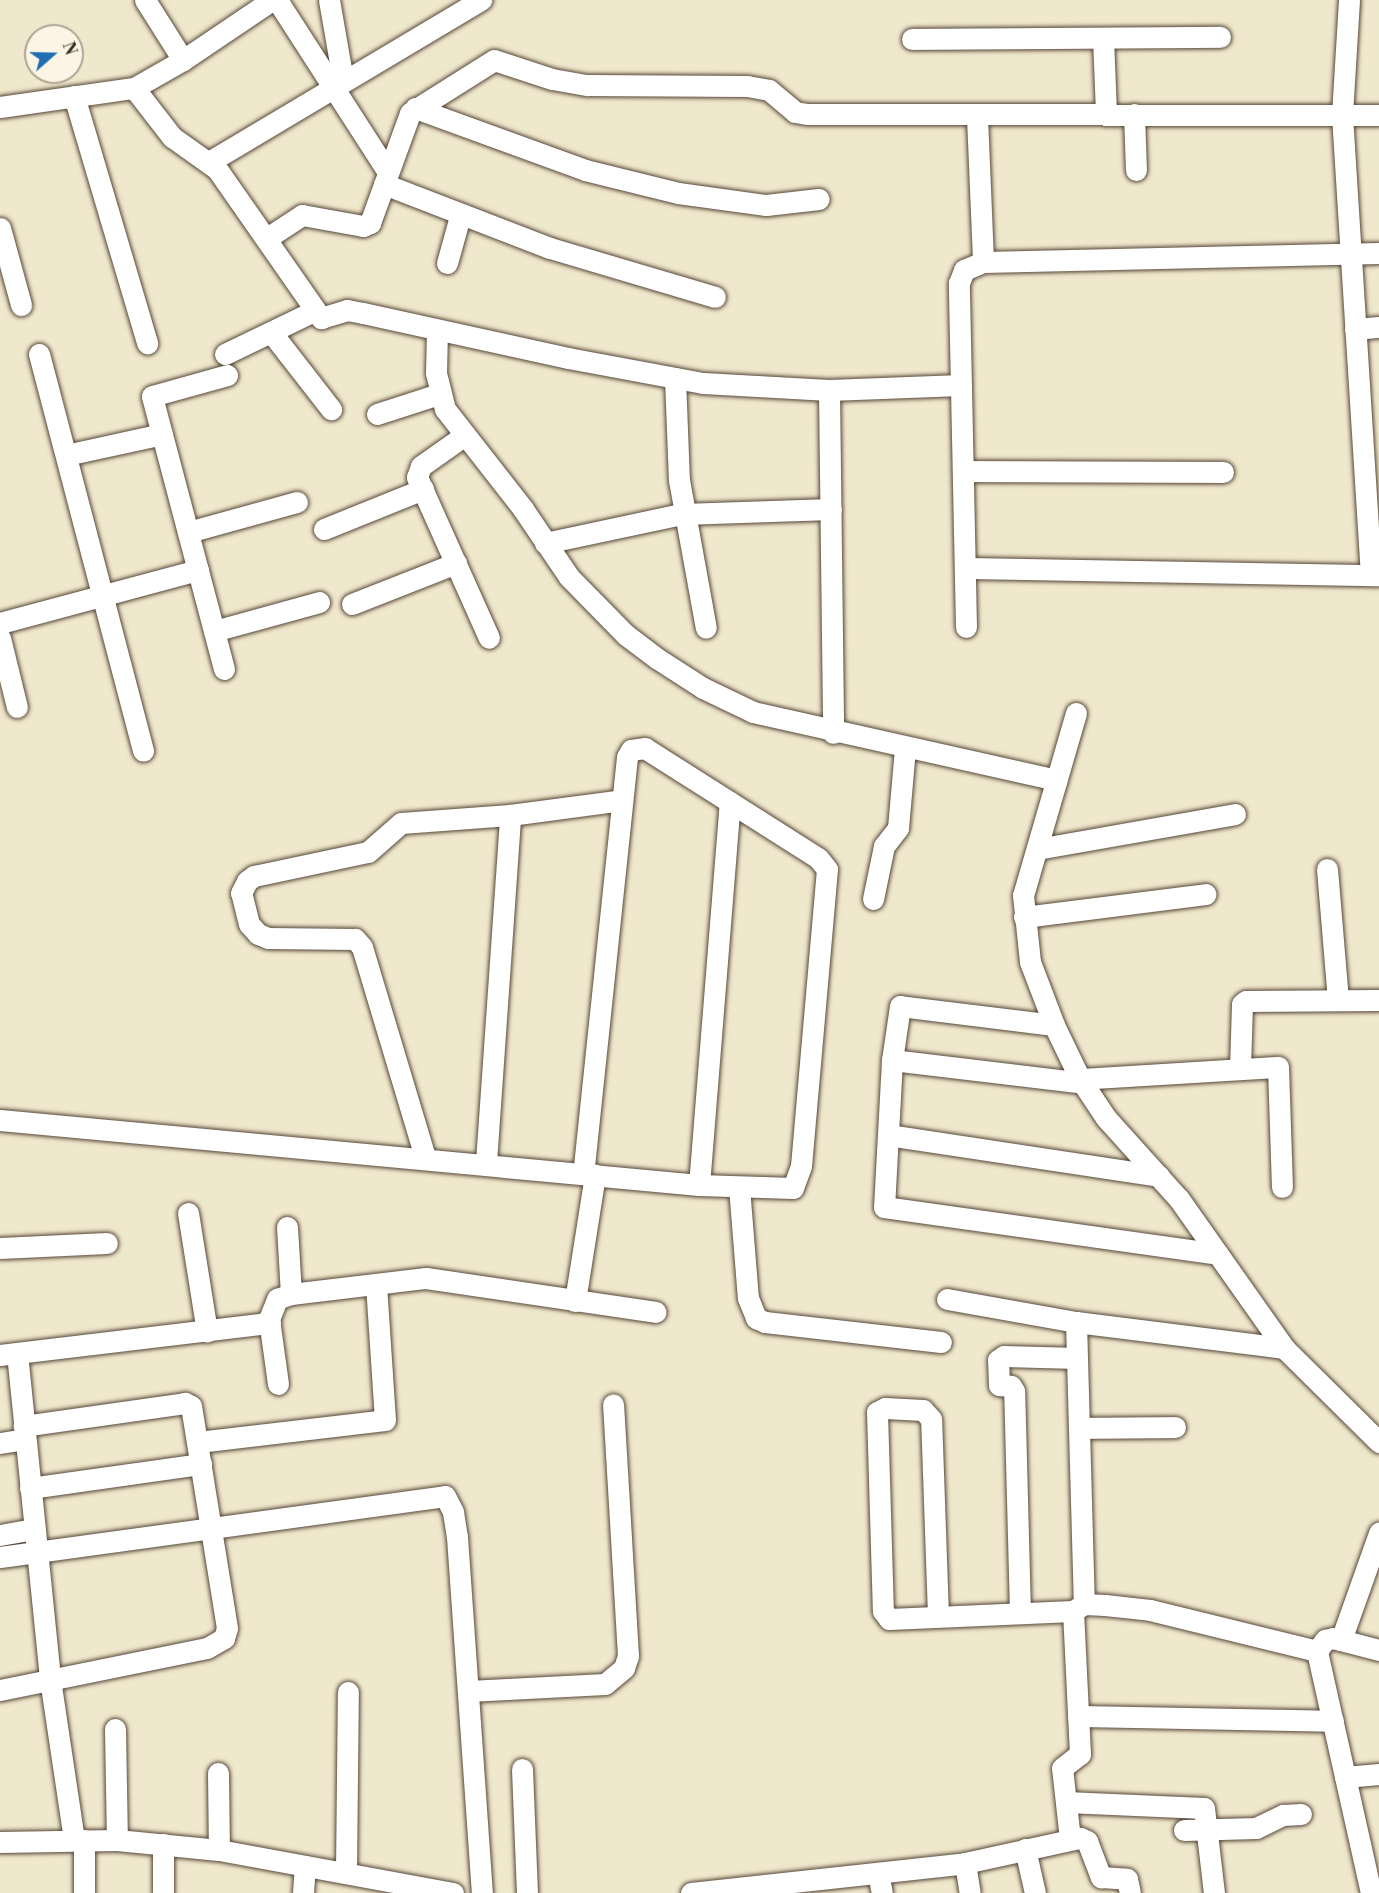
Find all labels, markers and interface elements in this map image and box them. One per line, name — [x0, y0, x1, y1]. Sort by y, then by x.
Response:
north arrow — [24, 24, 84, 84]
text: N — [57, 39, 81, 58]

